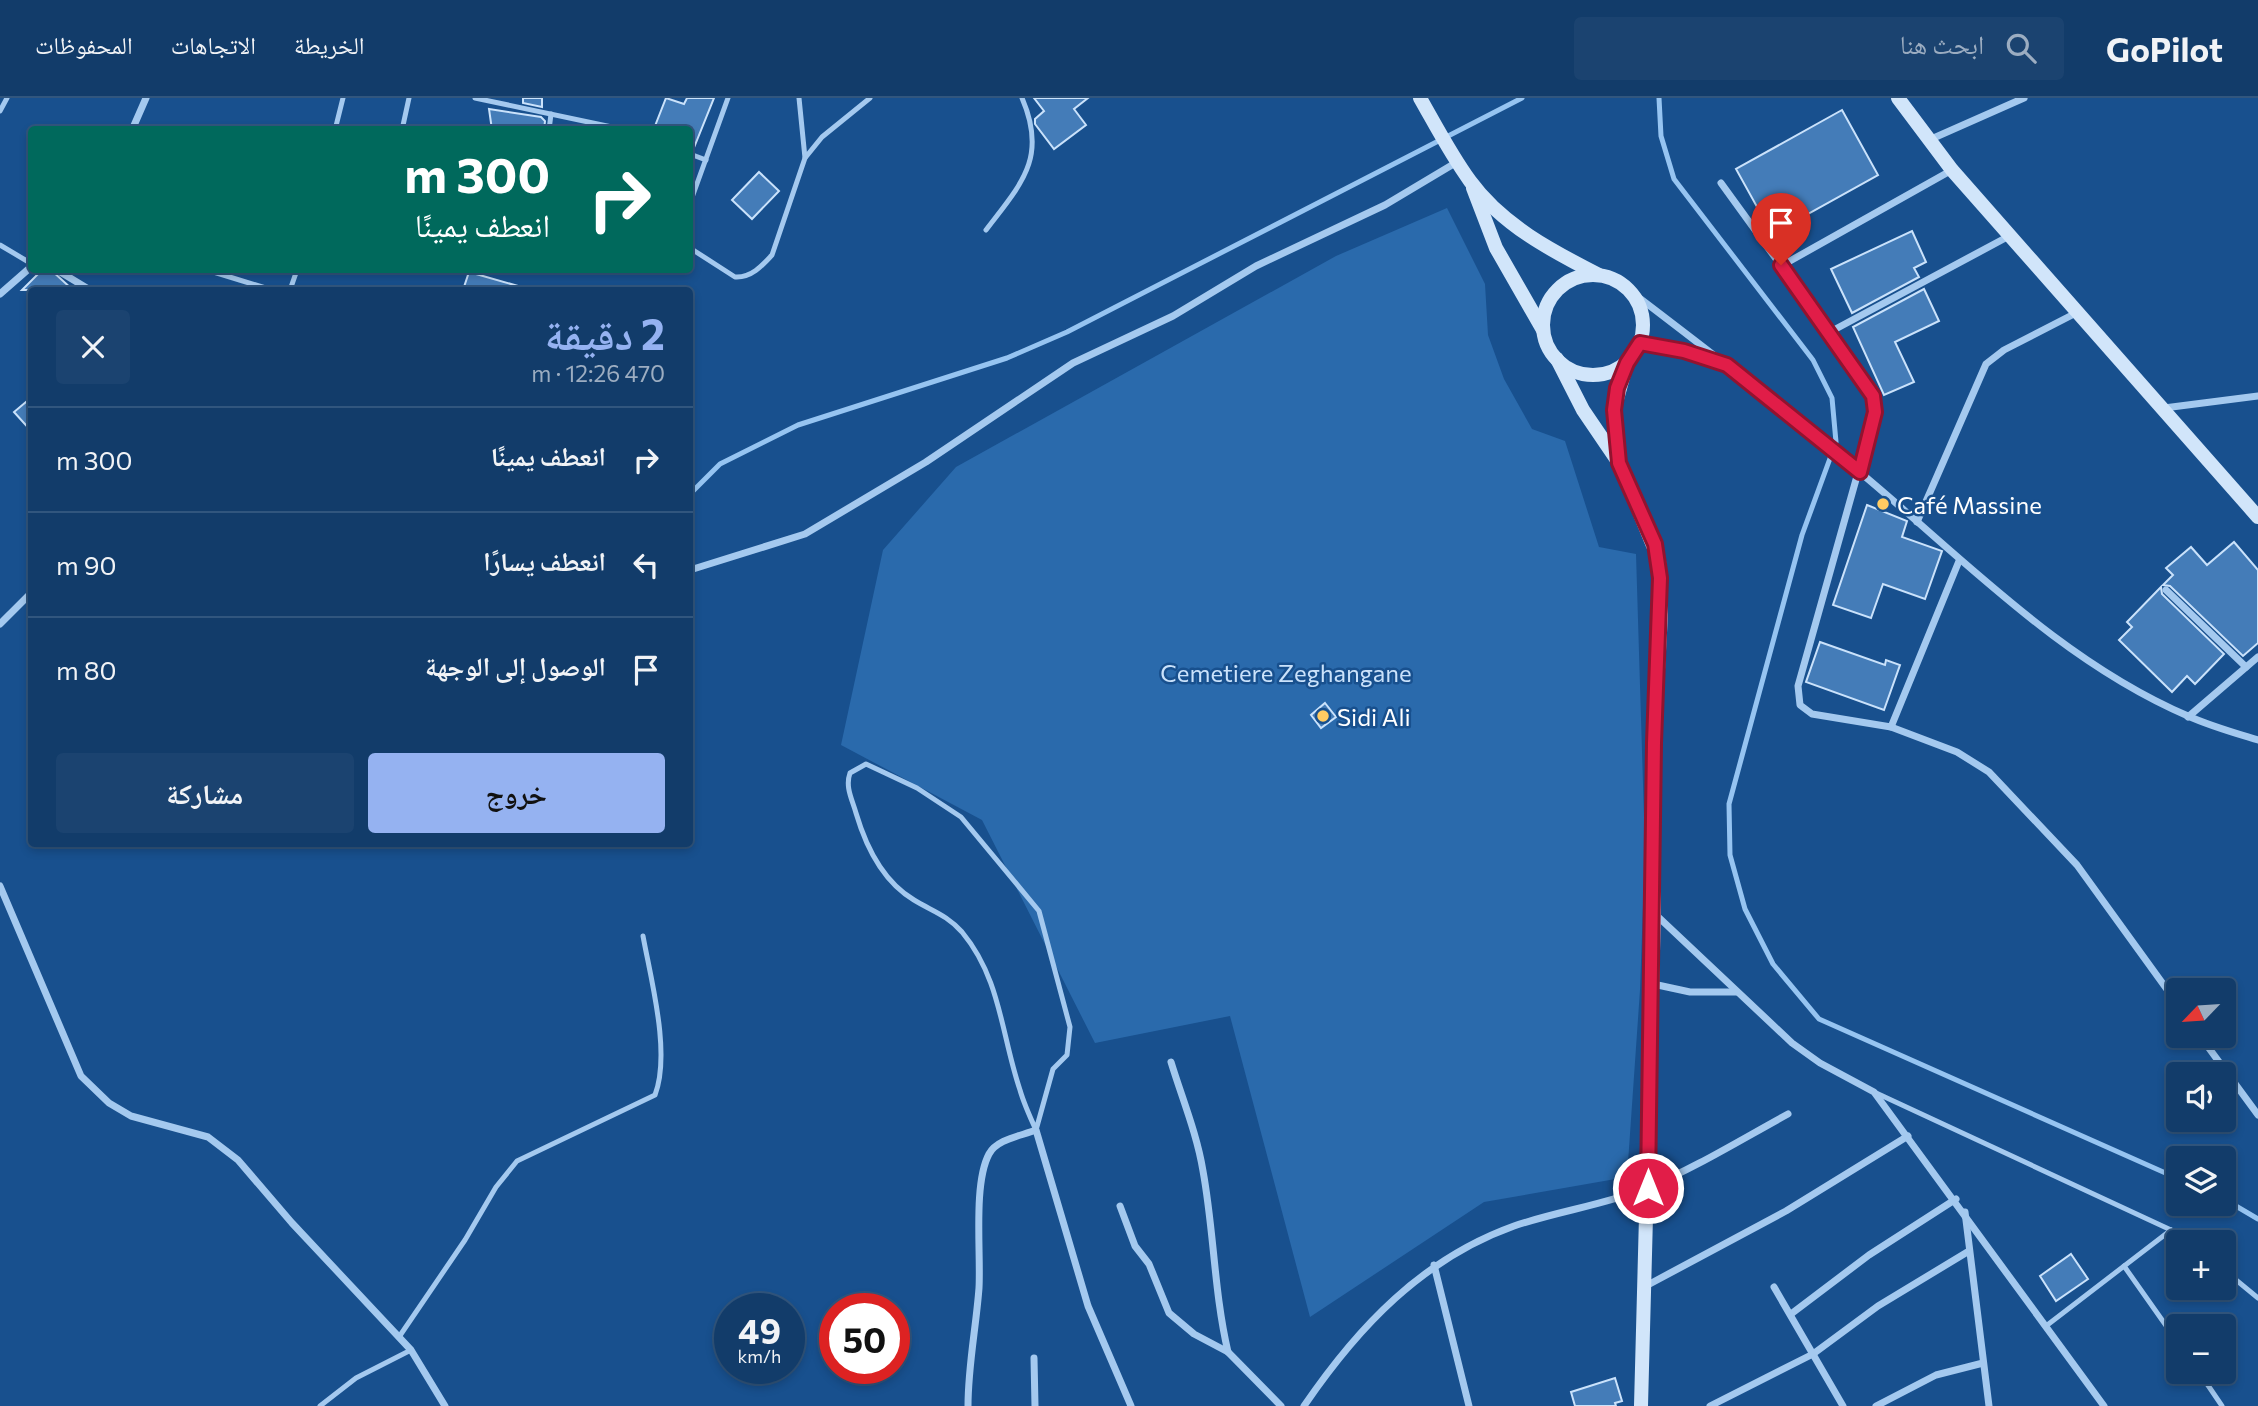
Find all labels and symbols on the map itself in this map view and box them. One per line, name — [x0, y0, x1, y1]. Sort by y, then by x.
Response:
pin — [1751, 193, 1811, 265]
place label: Café Massine — [1897, 490, 2042, 519]
marker: Café Massine — [1875, 496, 1891, 512]
park label: Cemetiere Zeghangane — [1160, 658, 1412, 687]
place label: Sidi Ali — [1337, 702, 1411, 731]
marker: Sidi Ali — [1315, 708, 1331, 724]
north arrow — [2166, 978, 2236, 1048]
position arrow — [1611, 1151, 1685, 1225]
speed limit sign: 50 — [819, 1293, 910, 1384]

